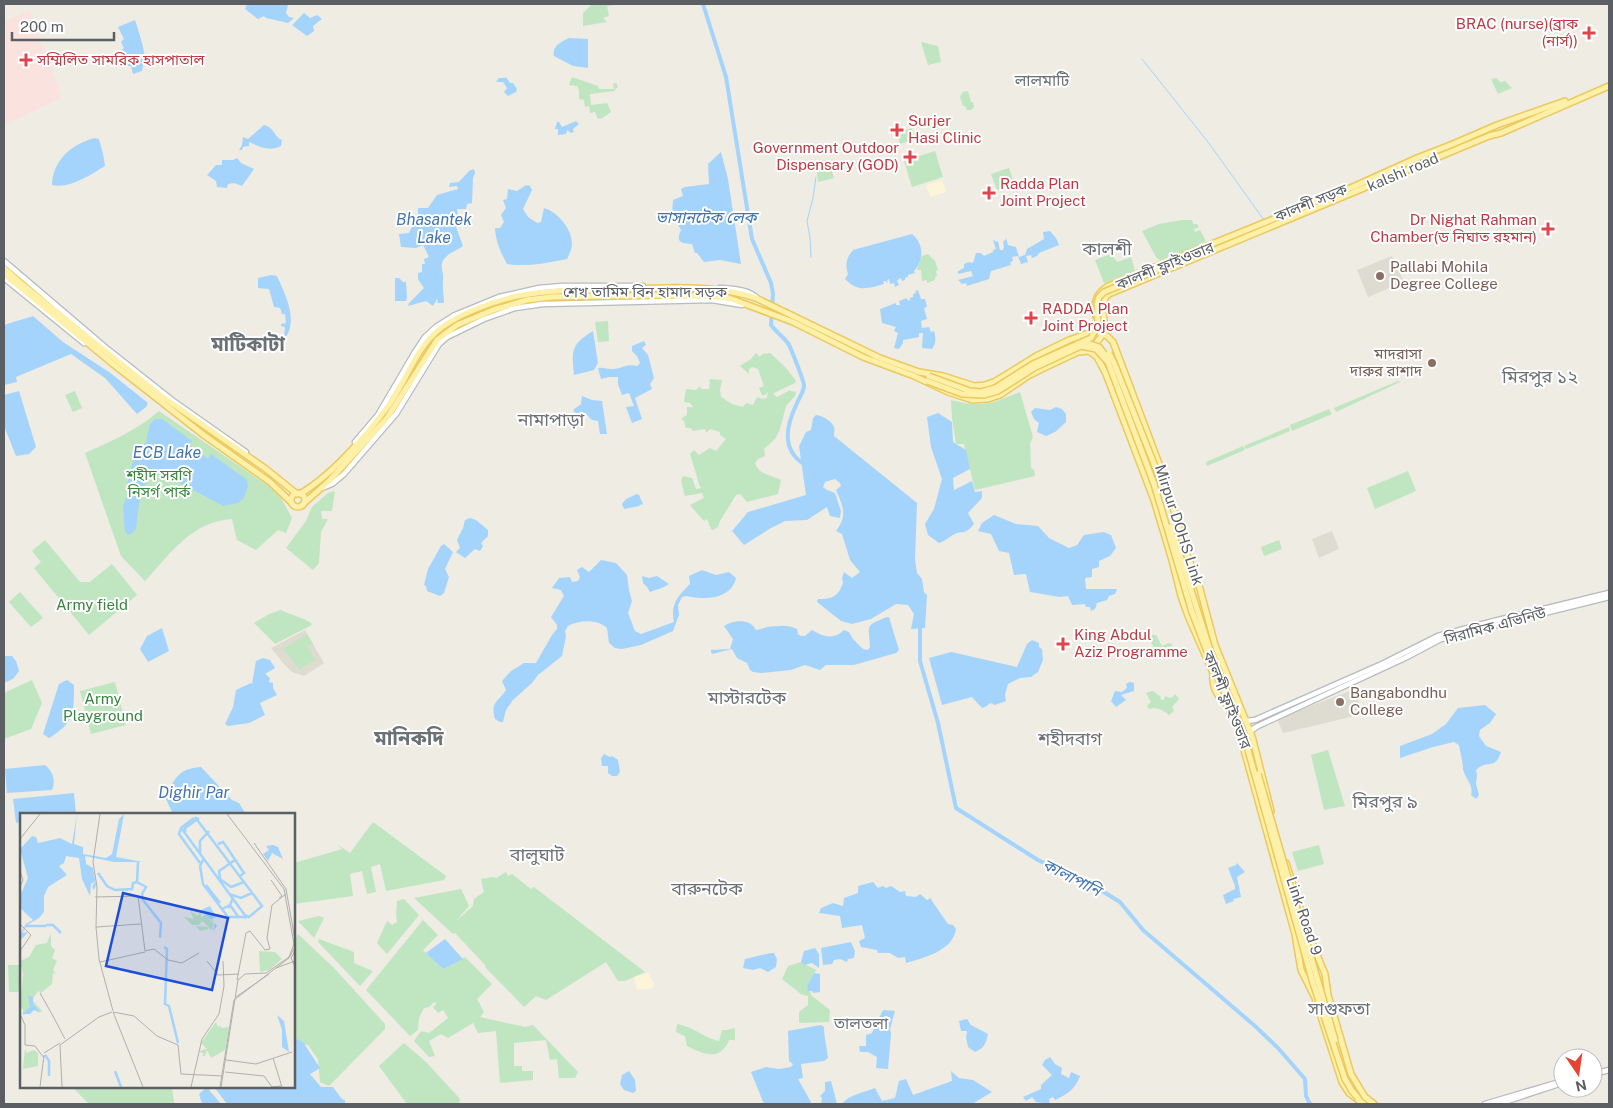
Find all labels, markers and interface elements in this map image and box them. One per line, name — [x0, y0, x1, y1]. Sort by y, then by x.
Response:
scale bar — [12, 10, 115, 42]
place label: BRAC (nurse)(ব্রাক (নার্স)) — [1456, 15, 1579, 49]
text: 200 m — [20, 18, 64, 35]
marker: BRAC (nurse)(ব্রাক (নার্স)) — [1582, 26, 1596, 40]
place label: সম্মিলিত সামরিক হাসপাতাল — [36, 51, 206, 68]
marker: সম্মিলিত সামরিক হাসপাতাল — [19, 53, 33, 67]
district label: লালমাটি — [1014, 71, 1070, 90]
place label: Surjer Hasi Clinic — [908, 112, 982, 146]
marker: Surjer Hasi Clinic — [890, 123, 904, 137]
place label: Government Outdoor Dispensary (GOD) — [753, 139, 899, 173]
street label: kalshi road — [1365, 149, 1441, 194]
marker: Government Outdoor Dispensary (GOD) — [903, 150, 917, 164]
place label: Radda Plan Joint Project — [1000, 175, 1086, 209]
street label: কালশী সড়ক — [1271, 180, 1351, 225]
marker: Radda Plan Joint Project — [982, 186, 996, 200]
water label: ভাসানটেক লেক — [655, 208, 760, 227]
water label: Bhasantek Lake — [396, 210, 472, 247]
place label: Dr Nighat Rahman Chamber(ড নিঘাত রহমান) — [1370, 211, 1537, 245]
marker: Dr Nighat Rahman Chamber(ড নিঘাত রহমান) — [1541, 222, 1555, 236]
district label: কালশী — [1081, 238, 1132, 259]
street label: কালশী ফ্লাইওভার — [1112, 238, 1217, 294]
place label: Pallabi Mohila Degree College — [1390, 258, 1498, 292]
marker: Pallabi Mohila Degree College — [1374, 270, 1386, 282]
street label: শেখ তামিম বিন হামাদ সড়ক — [563, 283, 728, 300]
place label: RADDA Plan Joint Project — [1042, 300, 1129, 334]
marker: RADDA Plan Joint Project — [1024, 311, 1038, 325]
district label: মাটিকাটা — [210, 332, 285, 356]
place label: মাদরাসা দারুর রাশাদ — [1349, 345, 1423, 379]
marker: মাদরাসা দারুর রাশাদ — [1426, 357, 1438, 369]
district label: মিরপুর ১২ — [1501, 366, 1578, 388]
district label: নামাপাড়া — [517, 409, 585, 430]
water label: ECB Lake — [133, 443, 202, 462]
street label: Mirpur DOHS Link — [1152, 462, 1207, 588]
park label: শহীদ সরণি নিসর্গ পার্ক — [125, 466, 193, 500]
park label: Army field — [56, 596, 128, 613]
street label: সিরামিক এভিনিউ — [1441, 604, 1548, 647]
place label: King Abdul Aziz Programme — [1074, 626, 1188, 660]
marker: King Abdul Aziz Programme — [1056, 637, 1070, 651]
street label: কালশী ফ্লাইওভার — [1199, 647, 1255, 752]
place label: Bangabondhu College — [1350, 684, 1447, 718]
district label: মাস্টারটেক — [707, 687, 787, 708]
park label: Army Playground — [63, 690, 143, 724]
marker: Bangabondhu College — [1334, 696, 1346, 708]
district label: মানিকদি — [373, 726, 444, 750]
district label: শহীদবাগ — [1037, 728, 1102, 749]
water label: Dighir Par — [158, 783, 231, 802]
district label: মিরপুর ৯ — [1351, 791, 1418, 813]
inset map — [20, 813, 295, 1088]
district label: বালুঘাট — [509, 844, 565, 866]
water label: কালাপানি — [1040, 855, 1107, 902]
street label: Link Road 9 — [1283, 874, 1326, 957]
district label: বারুনটেক — [670, 878, 743, 899]
district label: সাগুফতা — [1307, 998, 1370, 1019]
district label: তালতলা — [833, 1014, 889, 1033]
north arrow — [1553, 1048, 1603, 1098]
text: N — [1574, 1077, 1588, 1095]

